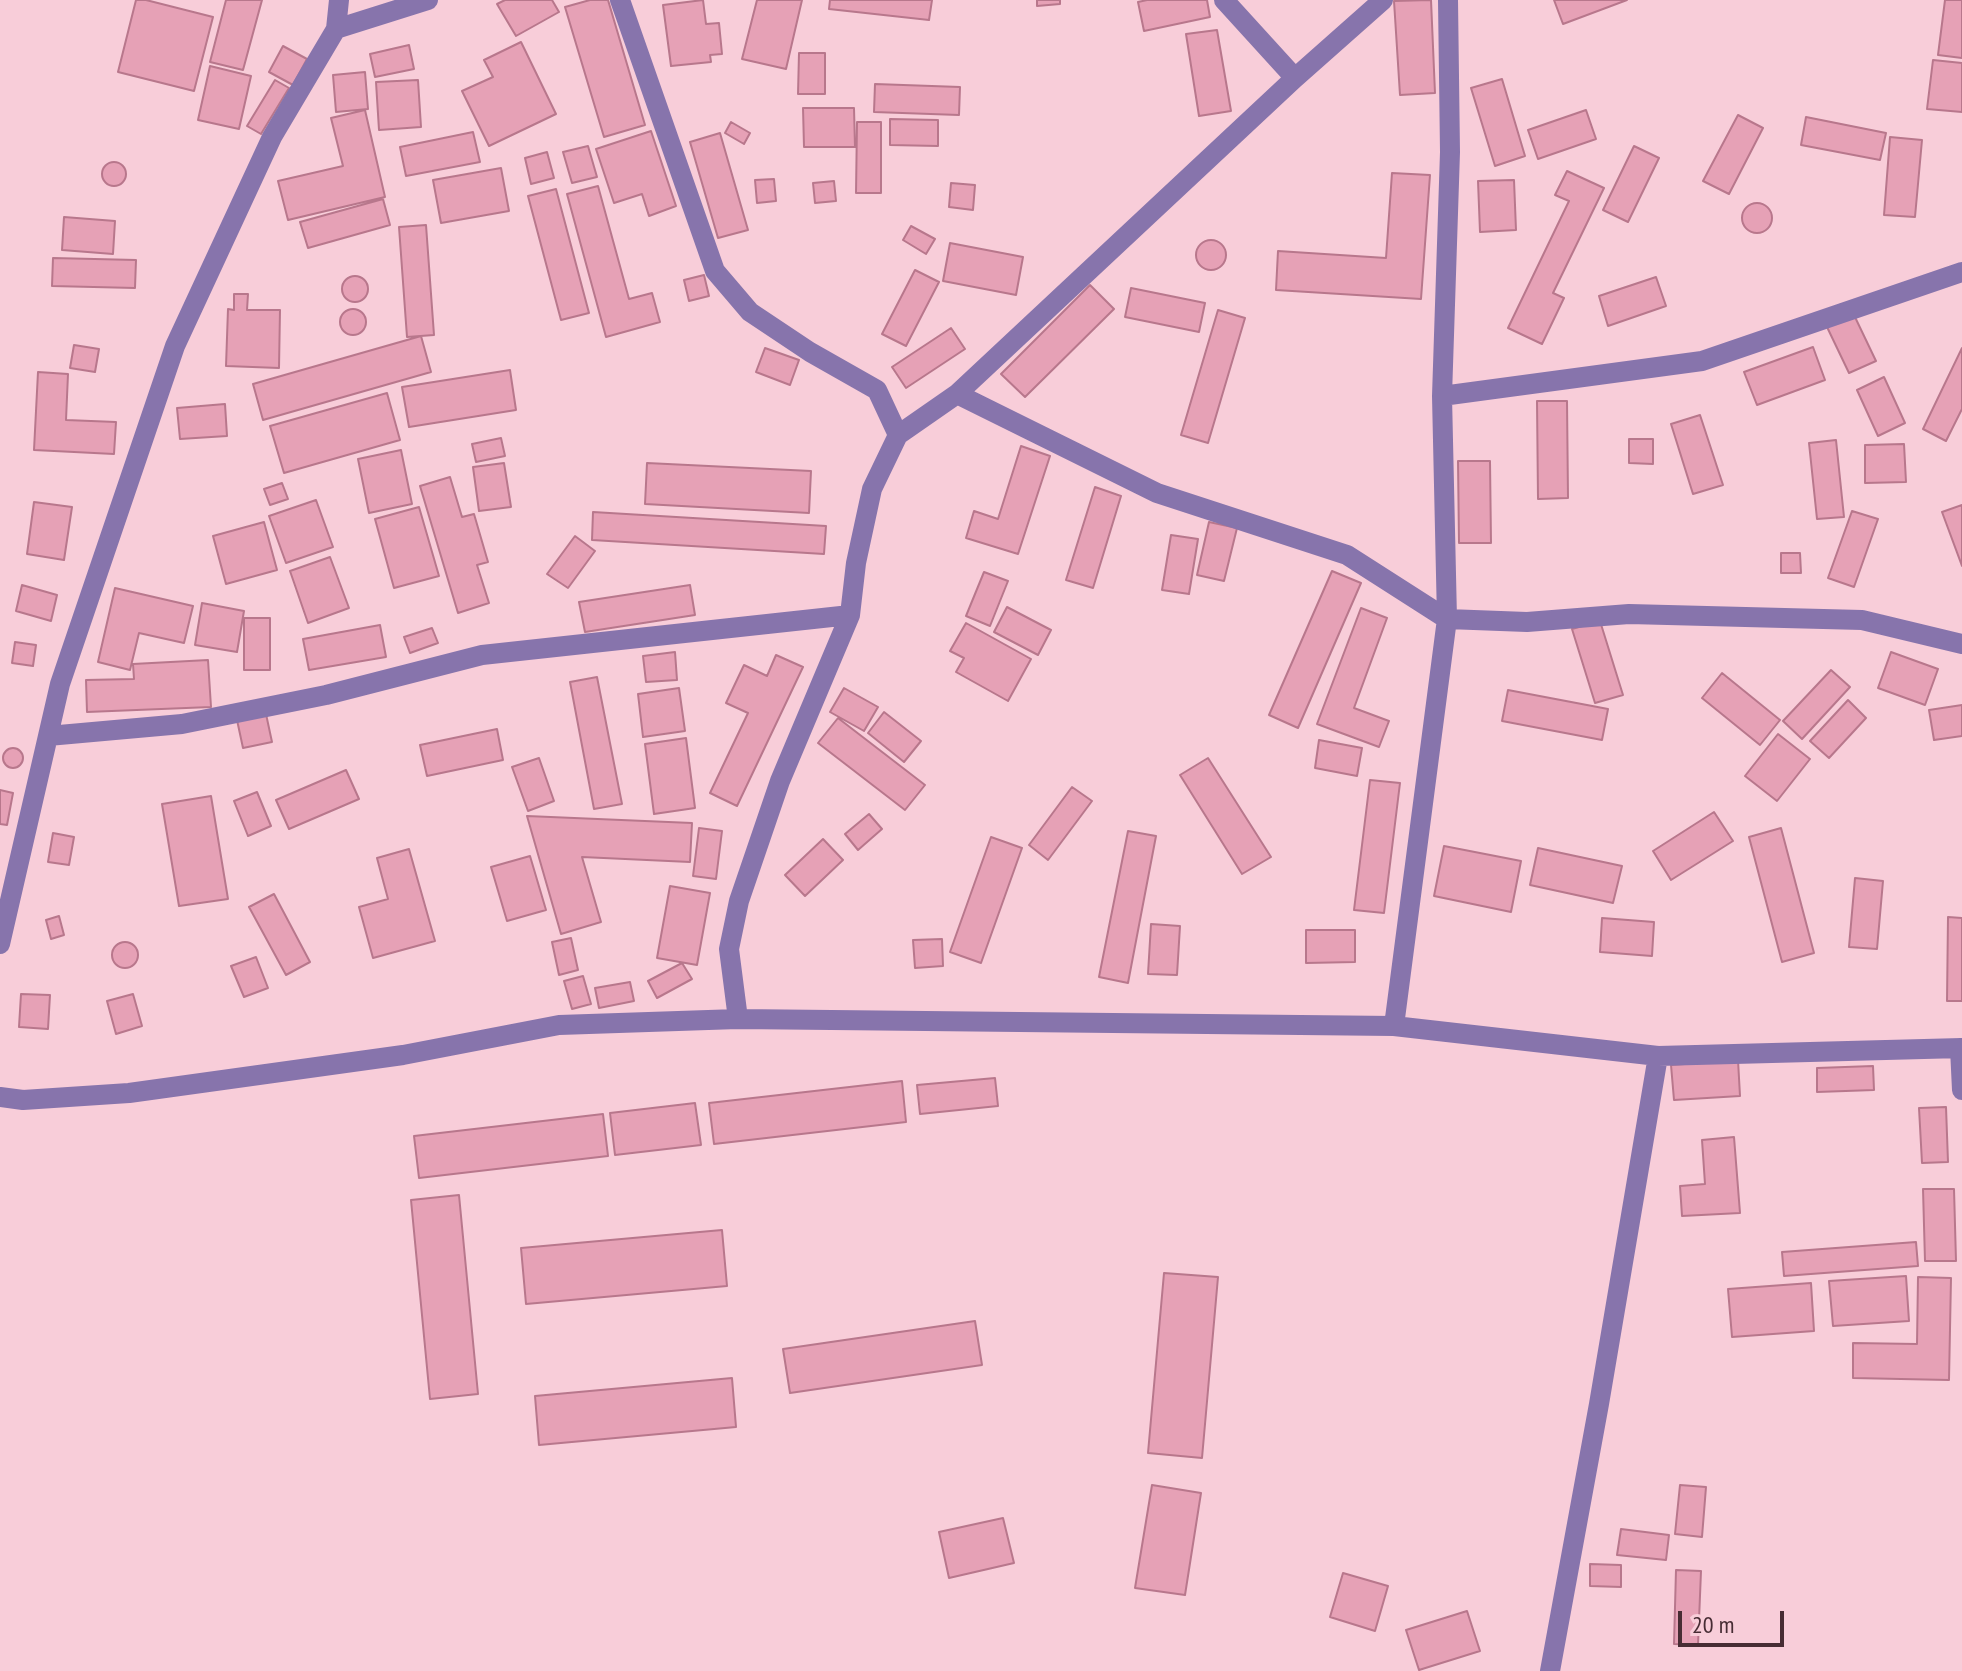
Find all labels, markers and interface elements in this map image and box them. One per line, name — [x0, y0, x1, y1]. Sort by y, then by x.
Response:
scale bar — [1682, 1595, 1788, 1645]
text: 20 m — [1692, 1609, 1734, 1640]

